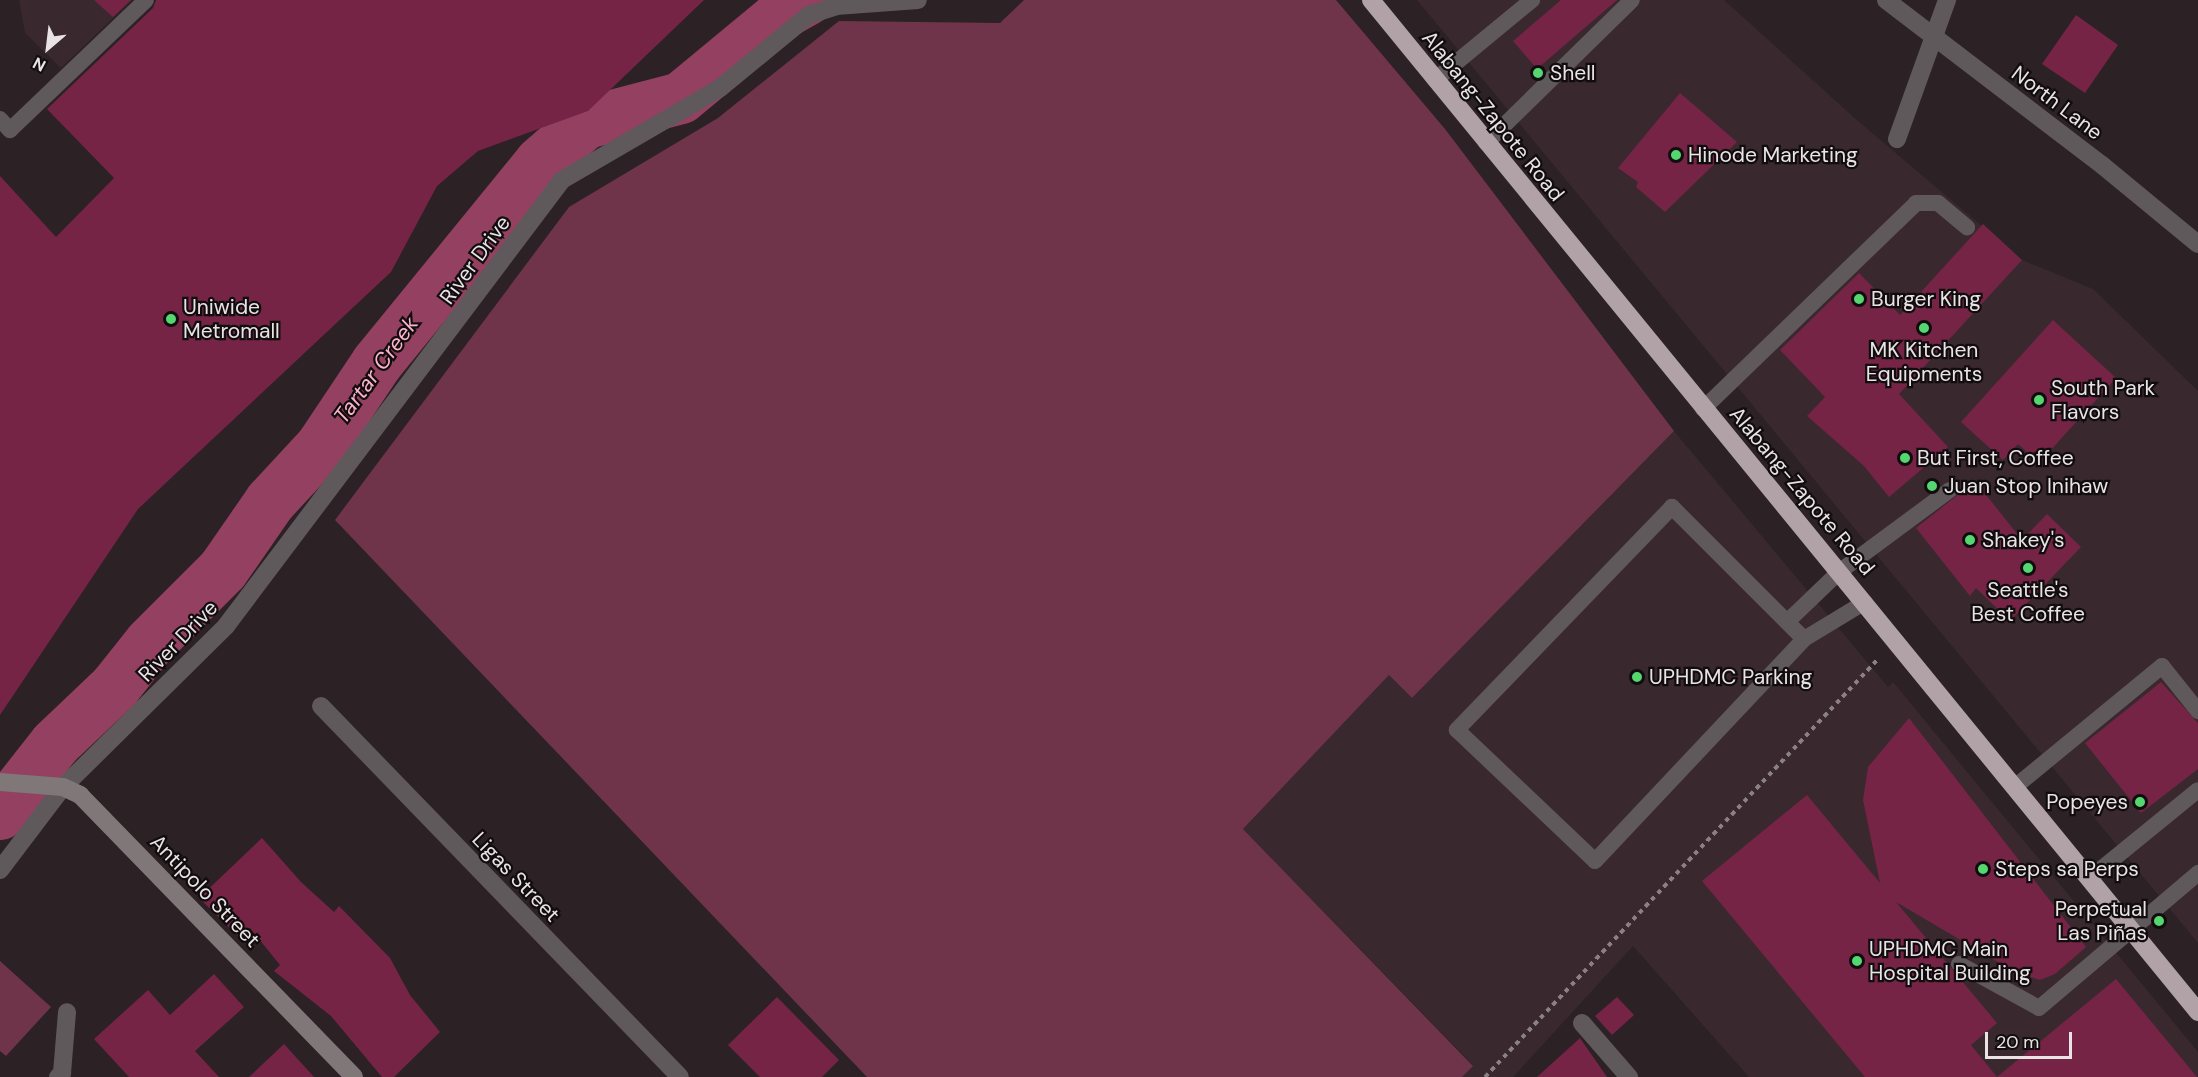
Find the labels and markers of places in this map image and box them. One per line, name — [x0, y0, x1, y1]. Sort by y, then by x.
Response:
place label: Shell — [1550, 60, 1596, 86]
marker: Shell — [1531, 66, 1545, 80]
place label: Hinode Marketing — [1688, 142, 1858, 168]
marker: Hinode Marketing — [1669, 148, 1683, 162]
place label: Burger King — [1871, 286, 1981, 312]
marker: Burger King — [1852, 292, 1866, 306]
place label: Uniwide Metromall — [183, 294, 280, 344]
marker: Uniwide Metromall — [164, 312, 178, 326]
marker: MK Kitchen Equipments — [1917, 321, 1931, 335]
place label: MK Kitchen Equipments — [1866, 337, 1982, 387]
place label: South Park Flavors — [2051, 375, 2155, 425]
marker: South Park Flavors — [2032, 393, 2046, 407]
place label: But First, Coffee — [1917, 445, 2074, 471]
marker: But First, Coffee — [1898, 451, 1912, 465]
place label: Juan Stop Inihaw — [1944, 473, 2108, 499]
marker: Juan Stop Inihaw — [1925, 479, 1939, 493]
place label: Shakey's — [1982, 527, 2065, 553]
marker: Shakey's — [1963, 533, 1977, 547]
marker: Seattle's Best Coffee — [2021, 561, 2035, 575]
place label: Seattle's Best Coffee — [1971, 577, 2085, 627]
place label: UPHDMC Parking — [1649, 664, 1812, 690]
marker: UPHDMC Parking — [1630, 670, 1644, 684]
place label: Popeyes — [2046, 789, 2128, 815]
marker: Popeyes — [2133, 795, 2147, 809]
place label: Steps sa Perps — [1995, 856, 2139, 882]
marker: Steps sa Perps — [1976, 862, 1990, 876]
place label: Perpetual Las Piñas — [2055, 896, 2147, 946]
marker: Perpetual Las Piñas — [2152, 914, 2166, 928]
place label: UPHDMC Main Hospital Building — [1869, 936, 2031, 986]
marker: UPHDMC Main Hospital Building — [1850, 954, 1864, 968]

